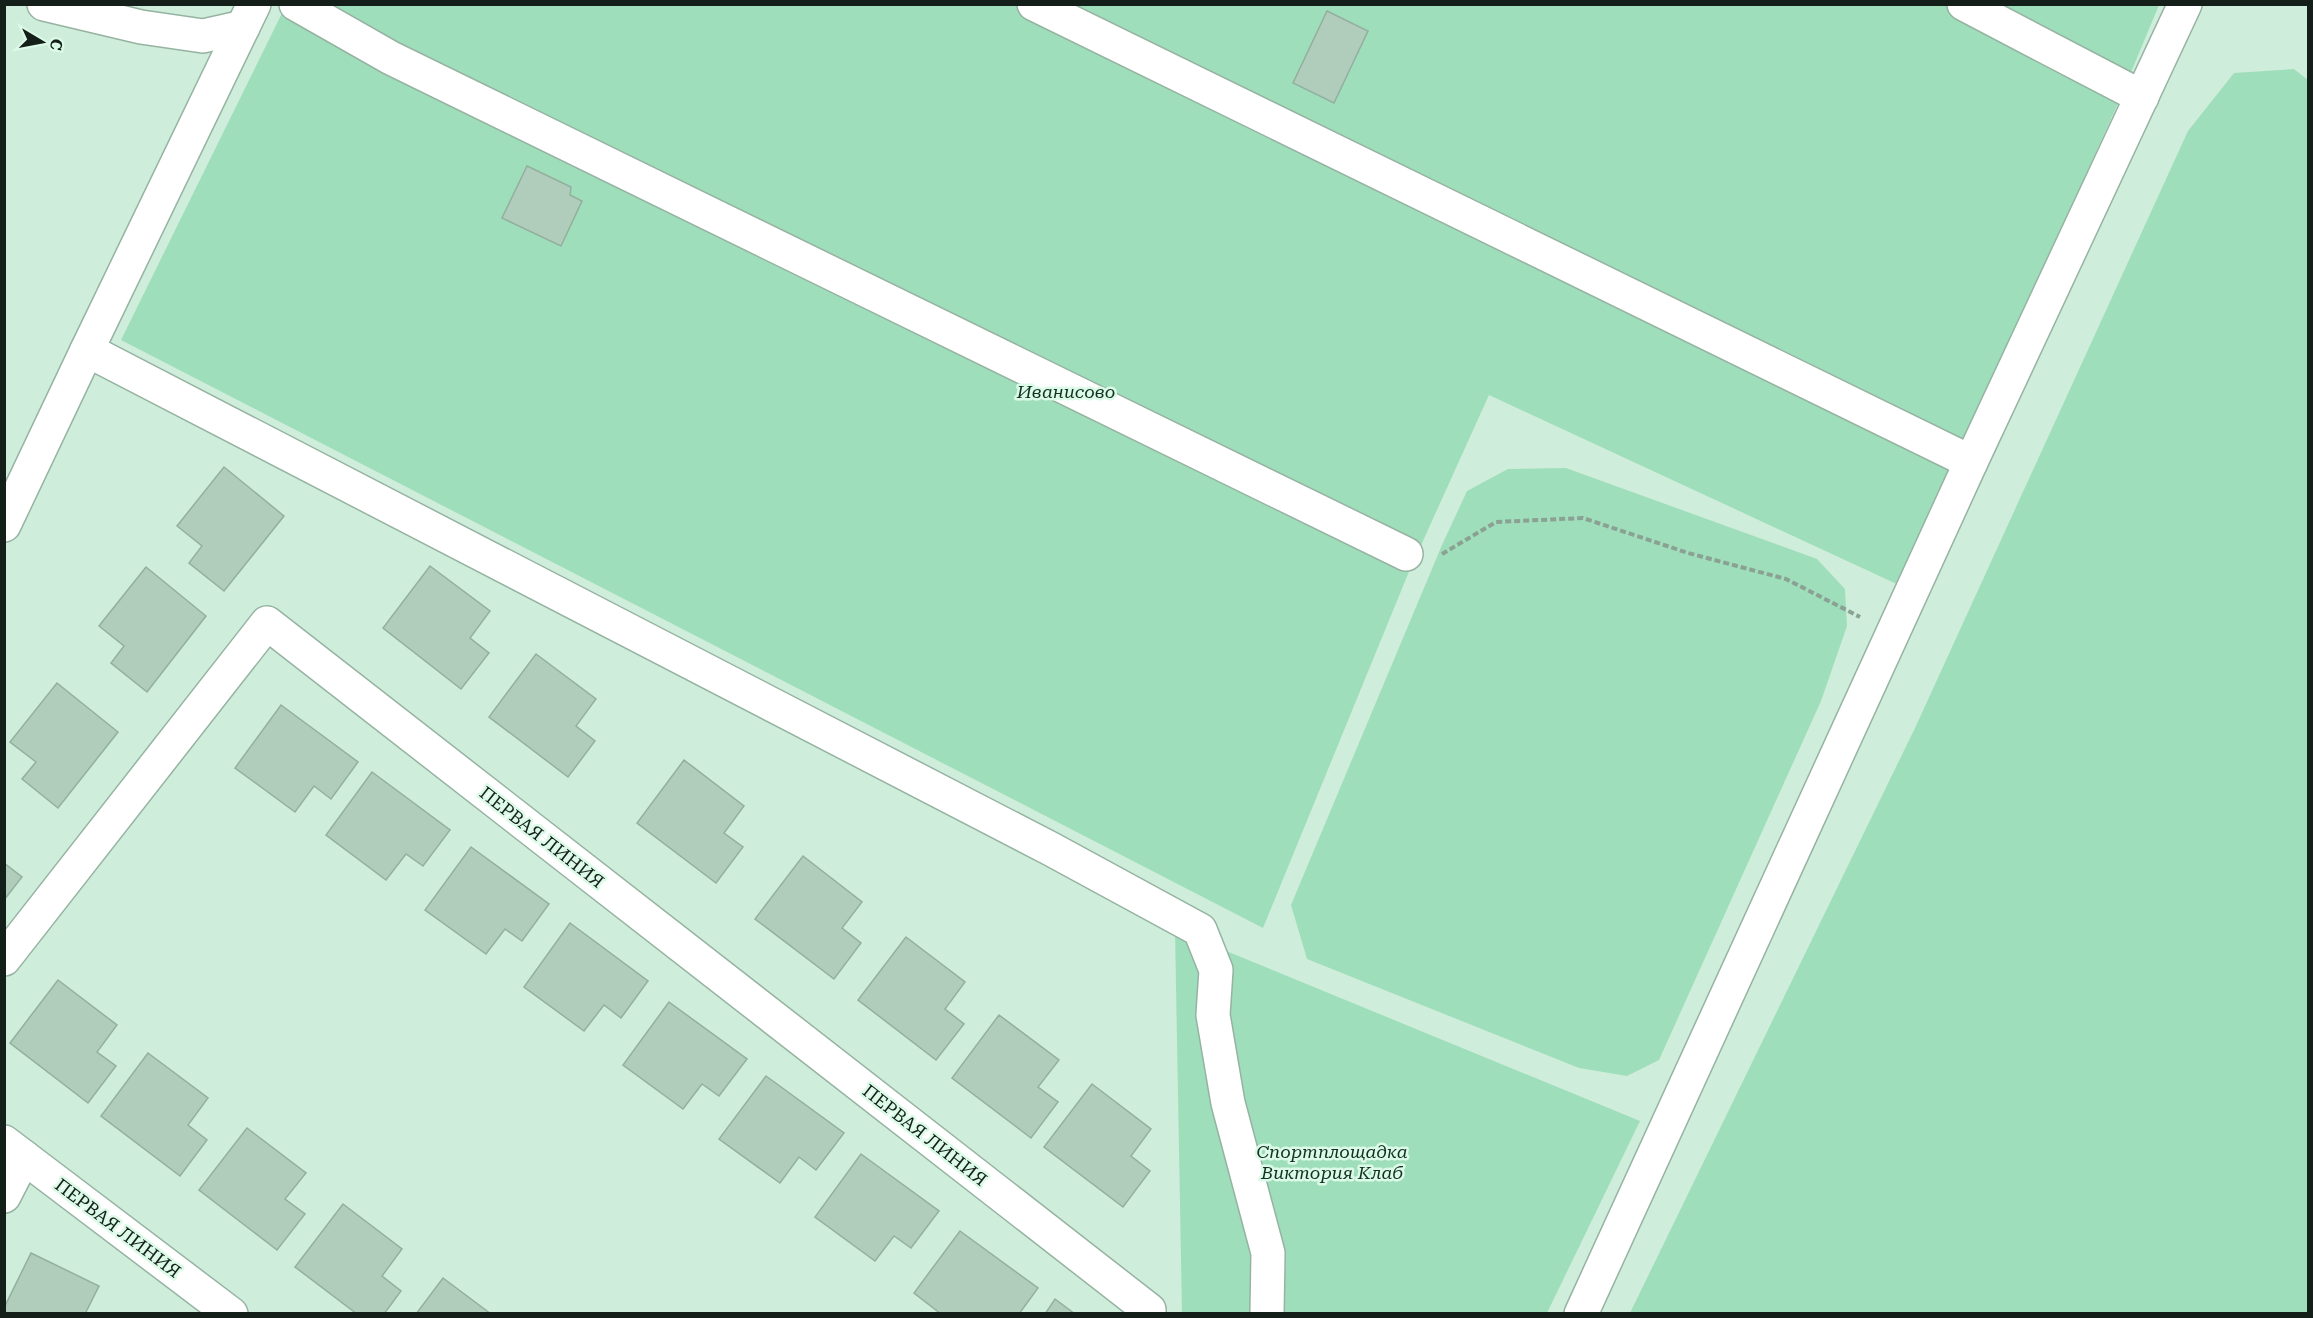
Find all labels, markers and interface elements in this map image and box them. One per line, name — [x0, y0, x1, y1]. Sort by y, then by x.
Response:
north arrow — [12, 12, 72, 72]
text: С — [46, 37, 67, 52]
park label: Иванисово — [1016, 381, 1115, 402]
street label: ПЕРВАЯ ЛИНИЯ — [476, 782, 608, 892]
street label: ПЕРВАЯ ЛИНИЯ — [859, 1080, 991, 1190]
park label: Спортплощадка Виктория Клаб — [1256, 1141, 1408, 1183]
street label: ПЕРВАЯ ЛИНИЯ — [51, 1174, 185, 1282]

